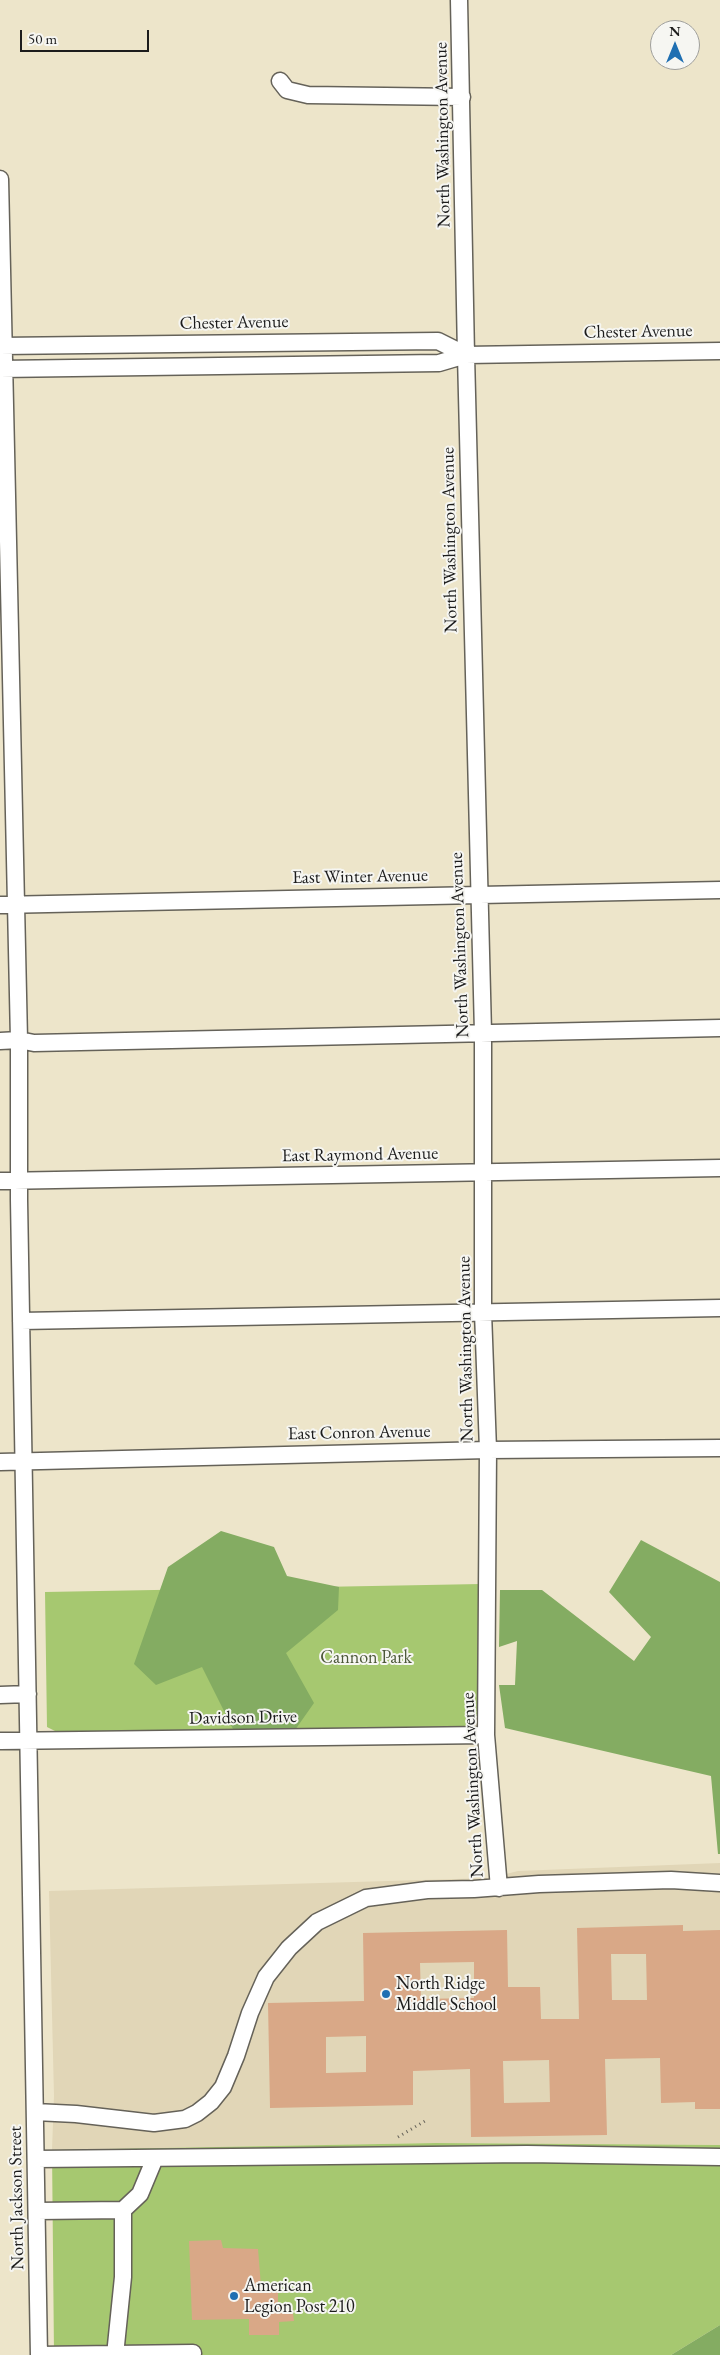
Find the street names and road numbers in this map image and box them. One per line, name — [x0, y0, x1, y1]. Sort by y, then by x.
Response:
street label: North Washington Avenue — [431, 42, 455, 228]
street label: Chester Avenue — [179, 311, 289, 335]
street label: Chester Avenue — [583, 320, 693, 344]
street label: North Washington Avenue — [438, 447, 462, 633]
street label: North Washington Avenue — [446, 852, 474, 1038]
street label: East Winter Avenue — [292, 865, 428, 889]
street label: East Raymond Avenue — [282, 1143, 438, 1167]
street label: North Washington Avenue — [454, 1256, 478, 1442]
street label: East Conron Avenue — [287, 1421, 431, 1445]
street label: North Washington Avenue — [457, 1692, 489, 1878]
street label: Davidson Drive — [189, 1706, 297, 1730]
street label: North Jackson Street — [5, 2126, 29, 2270]

